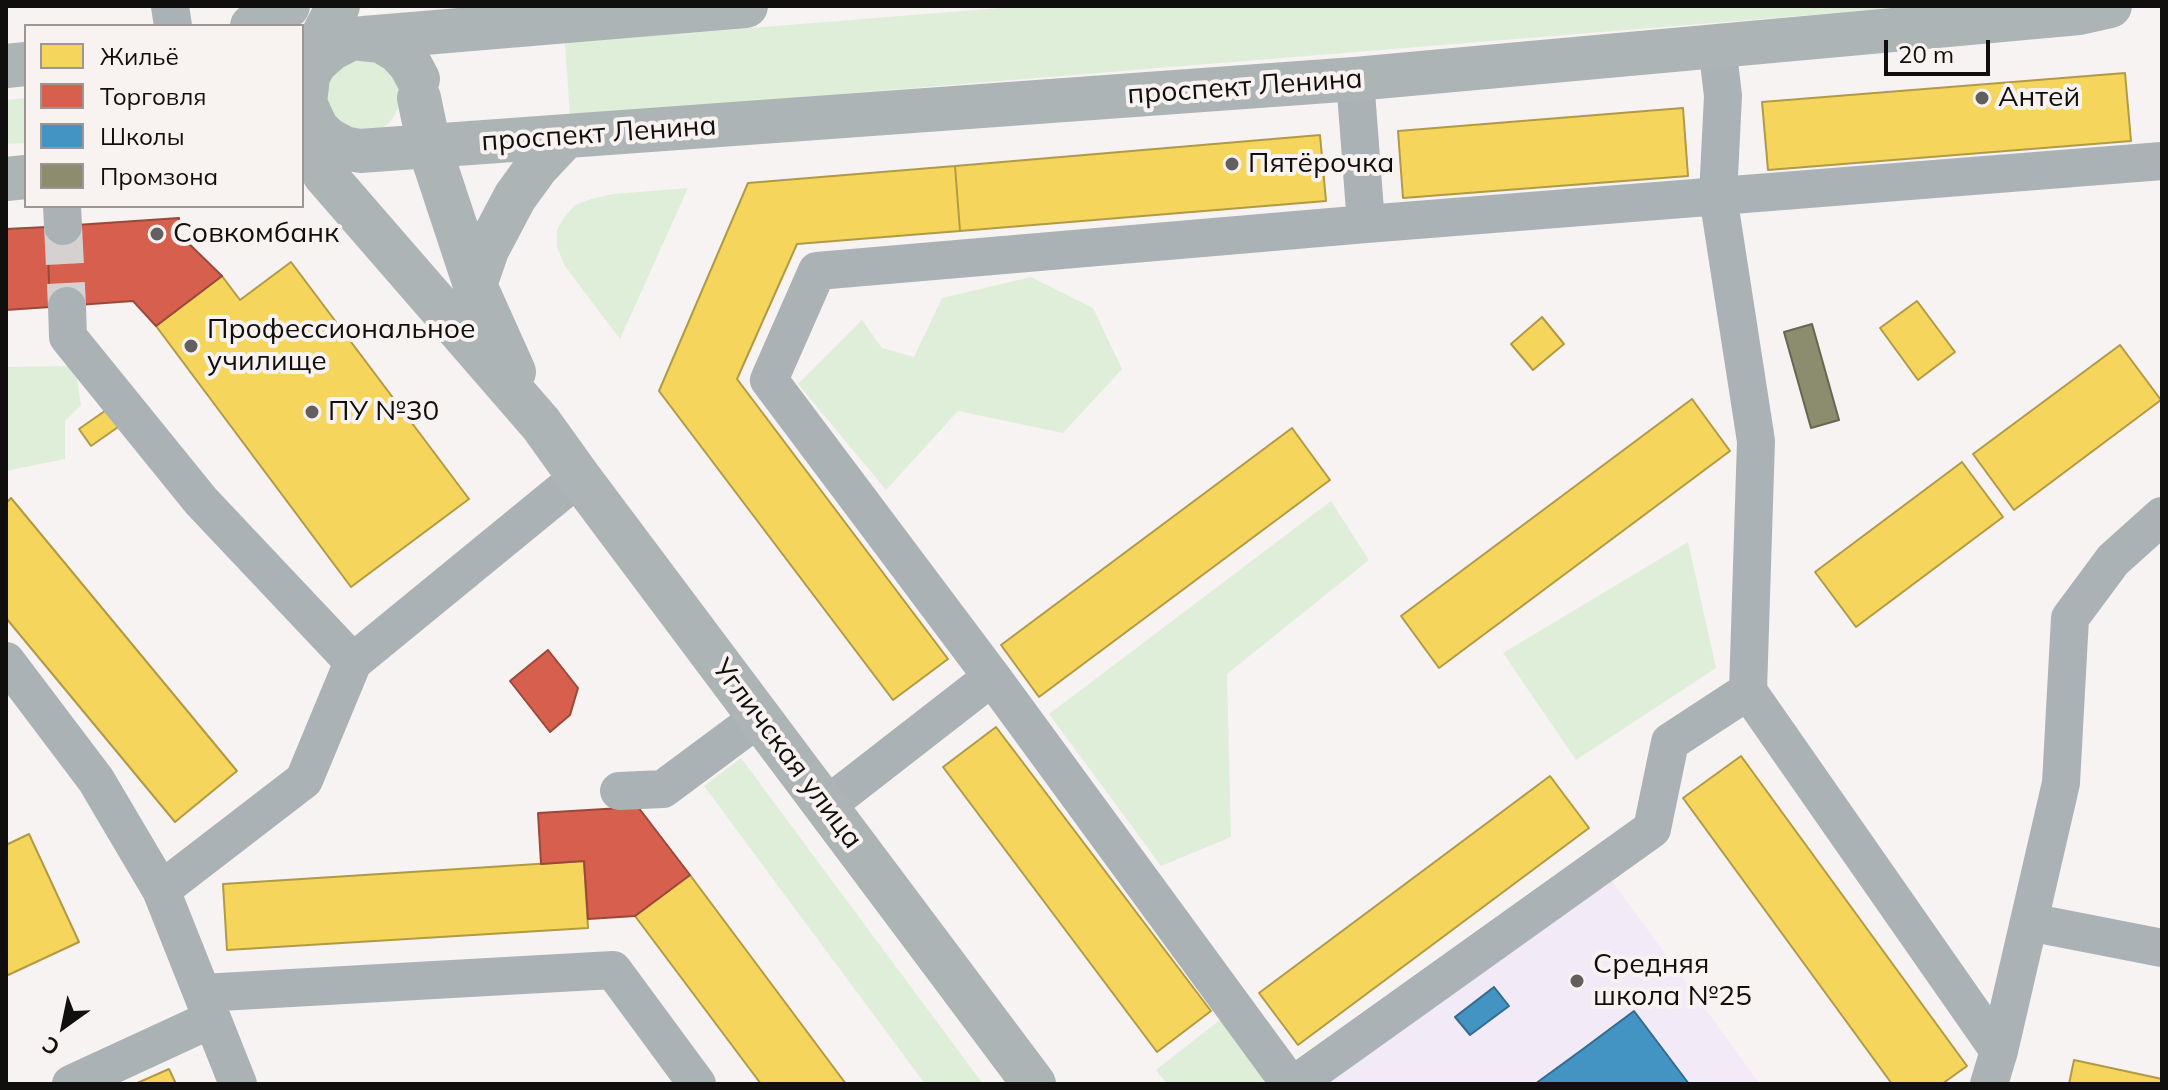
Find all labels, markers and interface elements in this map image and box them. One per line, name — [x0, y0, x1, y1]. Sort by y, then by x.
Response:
legend — [24, 24, 304, 208]
scale bar — [1888, 24, 1994, 74]
text: 20 m — [1898, 39, 1954, 69]
text: Жильё — [100, 41, 179, 71]
street label: проспект Ленина — [1126, 62, 1364, 112]
text: Торговля — [100, 81, 207, 111]
place label: Антей — [1998, 81, 2080, 115]
marker: Антей — [1973, 89, 1991, 107]
street label: проспект Ленина — [480, 109, 718, 159]
text: Школы — [100, 121, 185, 151]
place label: Пятёрочка — [1248, 147, 1394, 181]
marker: Пятёрочка — [1223, 155, 1241, 173]
text: Промзона — [100, 161, 218, 191]
place label: Совкомбанк — [173, 217, 339, 251]
marker: Совкомбанк — [148, 225, 166, 243]
place label: Профессиональное училище — [207, 313, 476, 379]
marker: Профессиональное училище — [182, 337, 200, 355]
place label: ПУ №30 — [328, 395, 439, 429]
marker: ПУ №30 — [303, 403, 321, 421]
street label: Угличская улица — [705, 653, 869, 855]
place label: Средняя школа №25 — [1593, 948, 1752, 1014]
marker: Средняя школа №25 — [1568, 972, 1586, 990]
north arrow — [24, 986, 104, 1066]
text: С — [37, 1030, 65, 1062]

